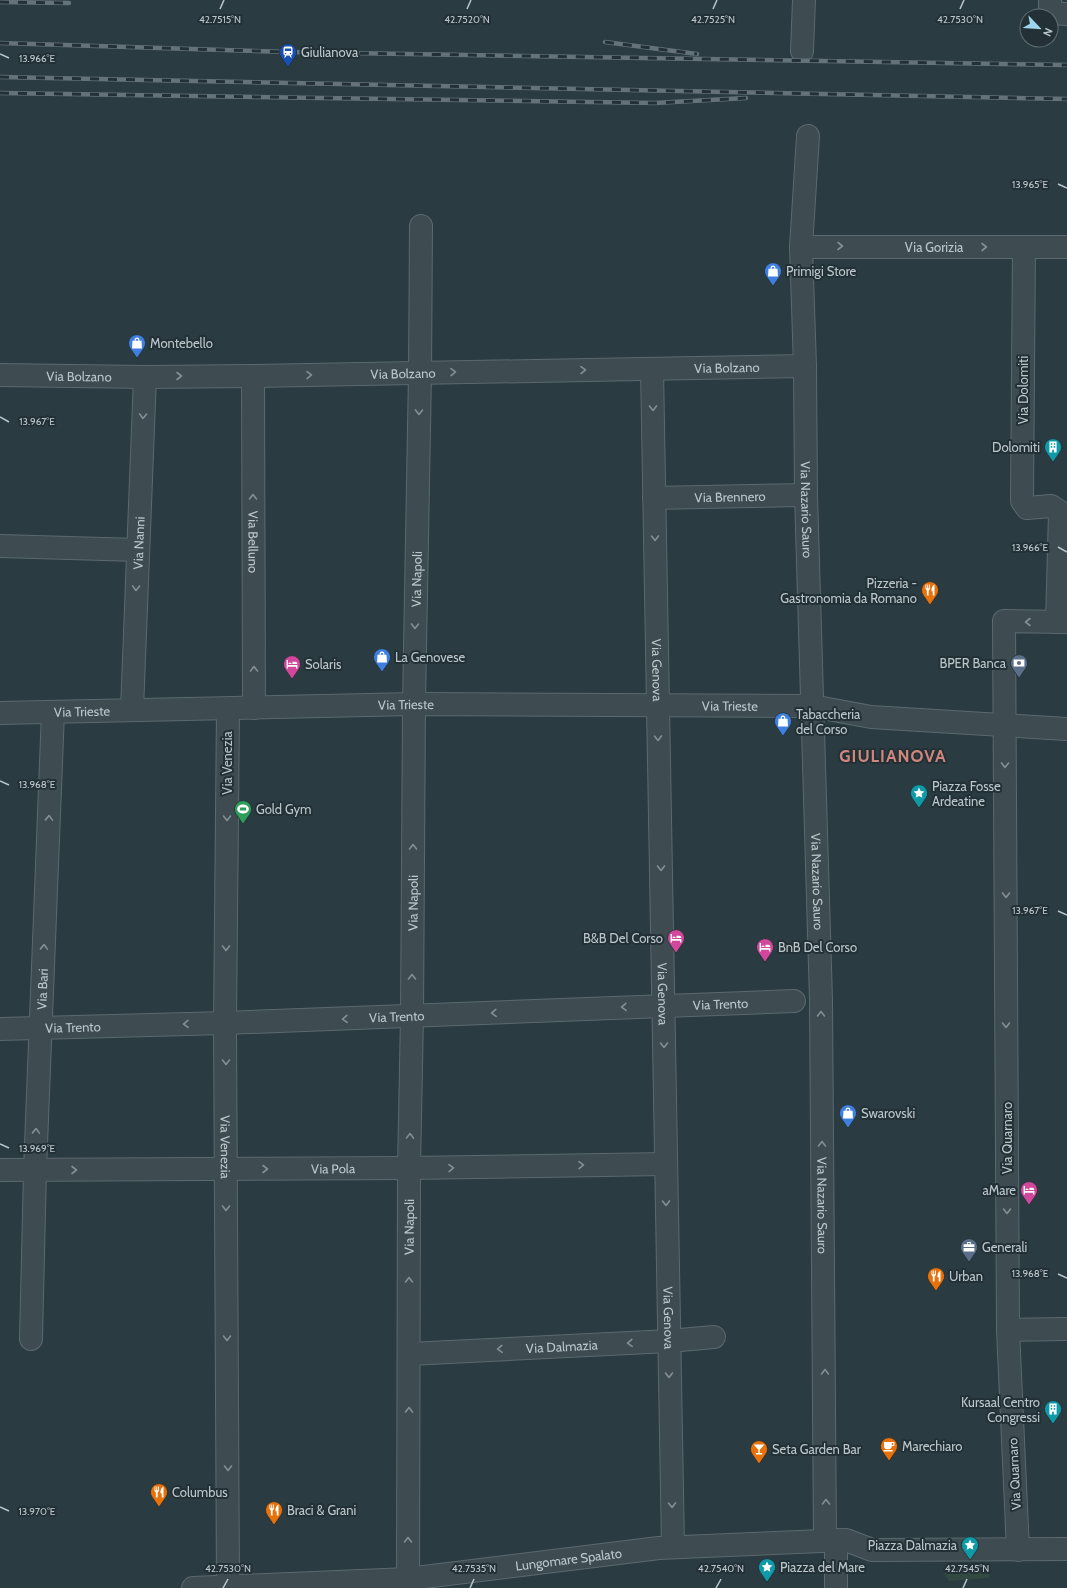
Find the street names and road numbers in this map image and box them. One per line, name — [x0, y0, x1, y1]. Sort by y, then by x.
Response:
street label: Via Gorizia — [905, 239, 964, 255]
street label: Via Dolomiti — [1015, 356, 1031, 424]
street label: Via Bolzano — [694, 359, 760, 376]
street label: Via Bolzano — [370, 365, 436, 382]
street label: Via Bolzano — [46, 368, 112, 385]
street label: Via Nazario Sauro — [798, 461, 816, 558]
street label: Via Brennero — [694, 488, 766, 505]
street label: Via Belluno — [245, 511, 262, 573]
street label: Via Nanni — [129, 516, 148, 570]
street label: Via Napoli — [408, 551, 425, 607]
street label: Via Genova — [649, 638, 666, 702]
street label: Via Trieste — [378, 696, 434, 713]
street label: Via Trieste — [702, 697, 758, 714]
street label: Via Trieste — [54, 703, 111, 720]
street label: Via Venezia — [219, 731, 235, 795]
street label: Via Nazario Sauro — [808, 833, 827, 930]
street label: Via Napoli — [405, 875, 421, 931]
street label: Via Genova — [655, 962, 672, 1026]
street label: Via Bari — [33, 968, 51, 1010]
street label: Via Trento — [692, 995, 749, 1013]
street label: Via Trento — [369, 1007, 425, 1025]
street label: Via Trento — [45, 1018, 101, 1036]
street label: Via Quarnaro — [999, 1102, 1015, 1174]
street label: Via Venezia — [217, 1115, 234, 1179]
street label: Via Nazario Sauro — [814, 1157, 831, 1254]
street label: Via Pola — [311, 1160, 356, 1176]
street label: Via Napoli — [401, 1199, 417, 1255]
street label: Via Genova — [660, 1286, 677, 1350]
street label: Via Dalmazia — [525, 1337, 599, 1356]
street label: Via Quarnaro — [1004, 1438, 1024, 1510]
street label: Lungomare Spalato — [514, 1545, 623, 1574]

